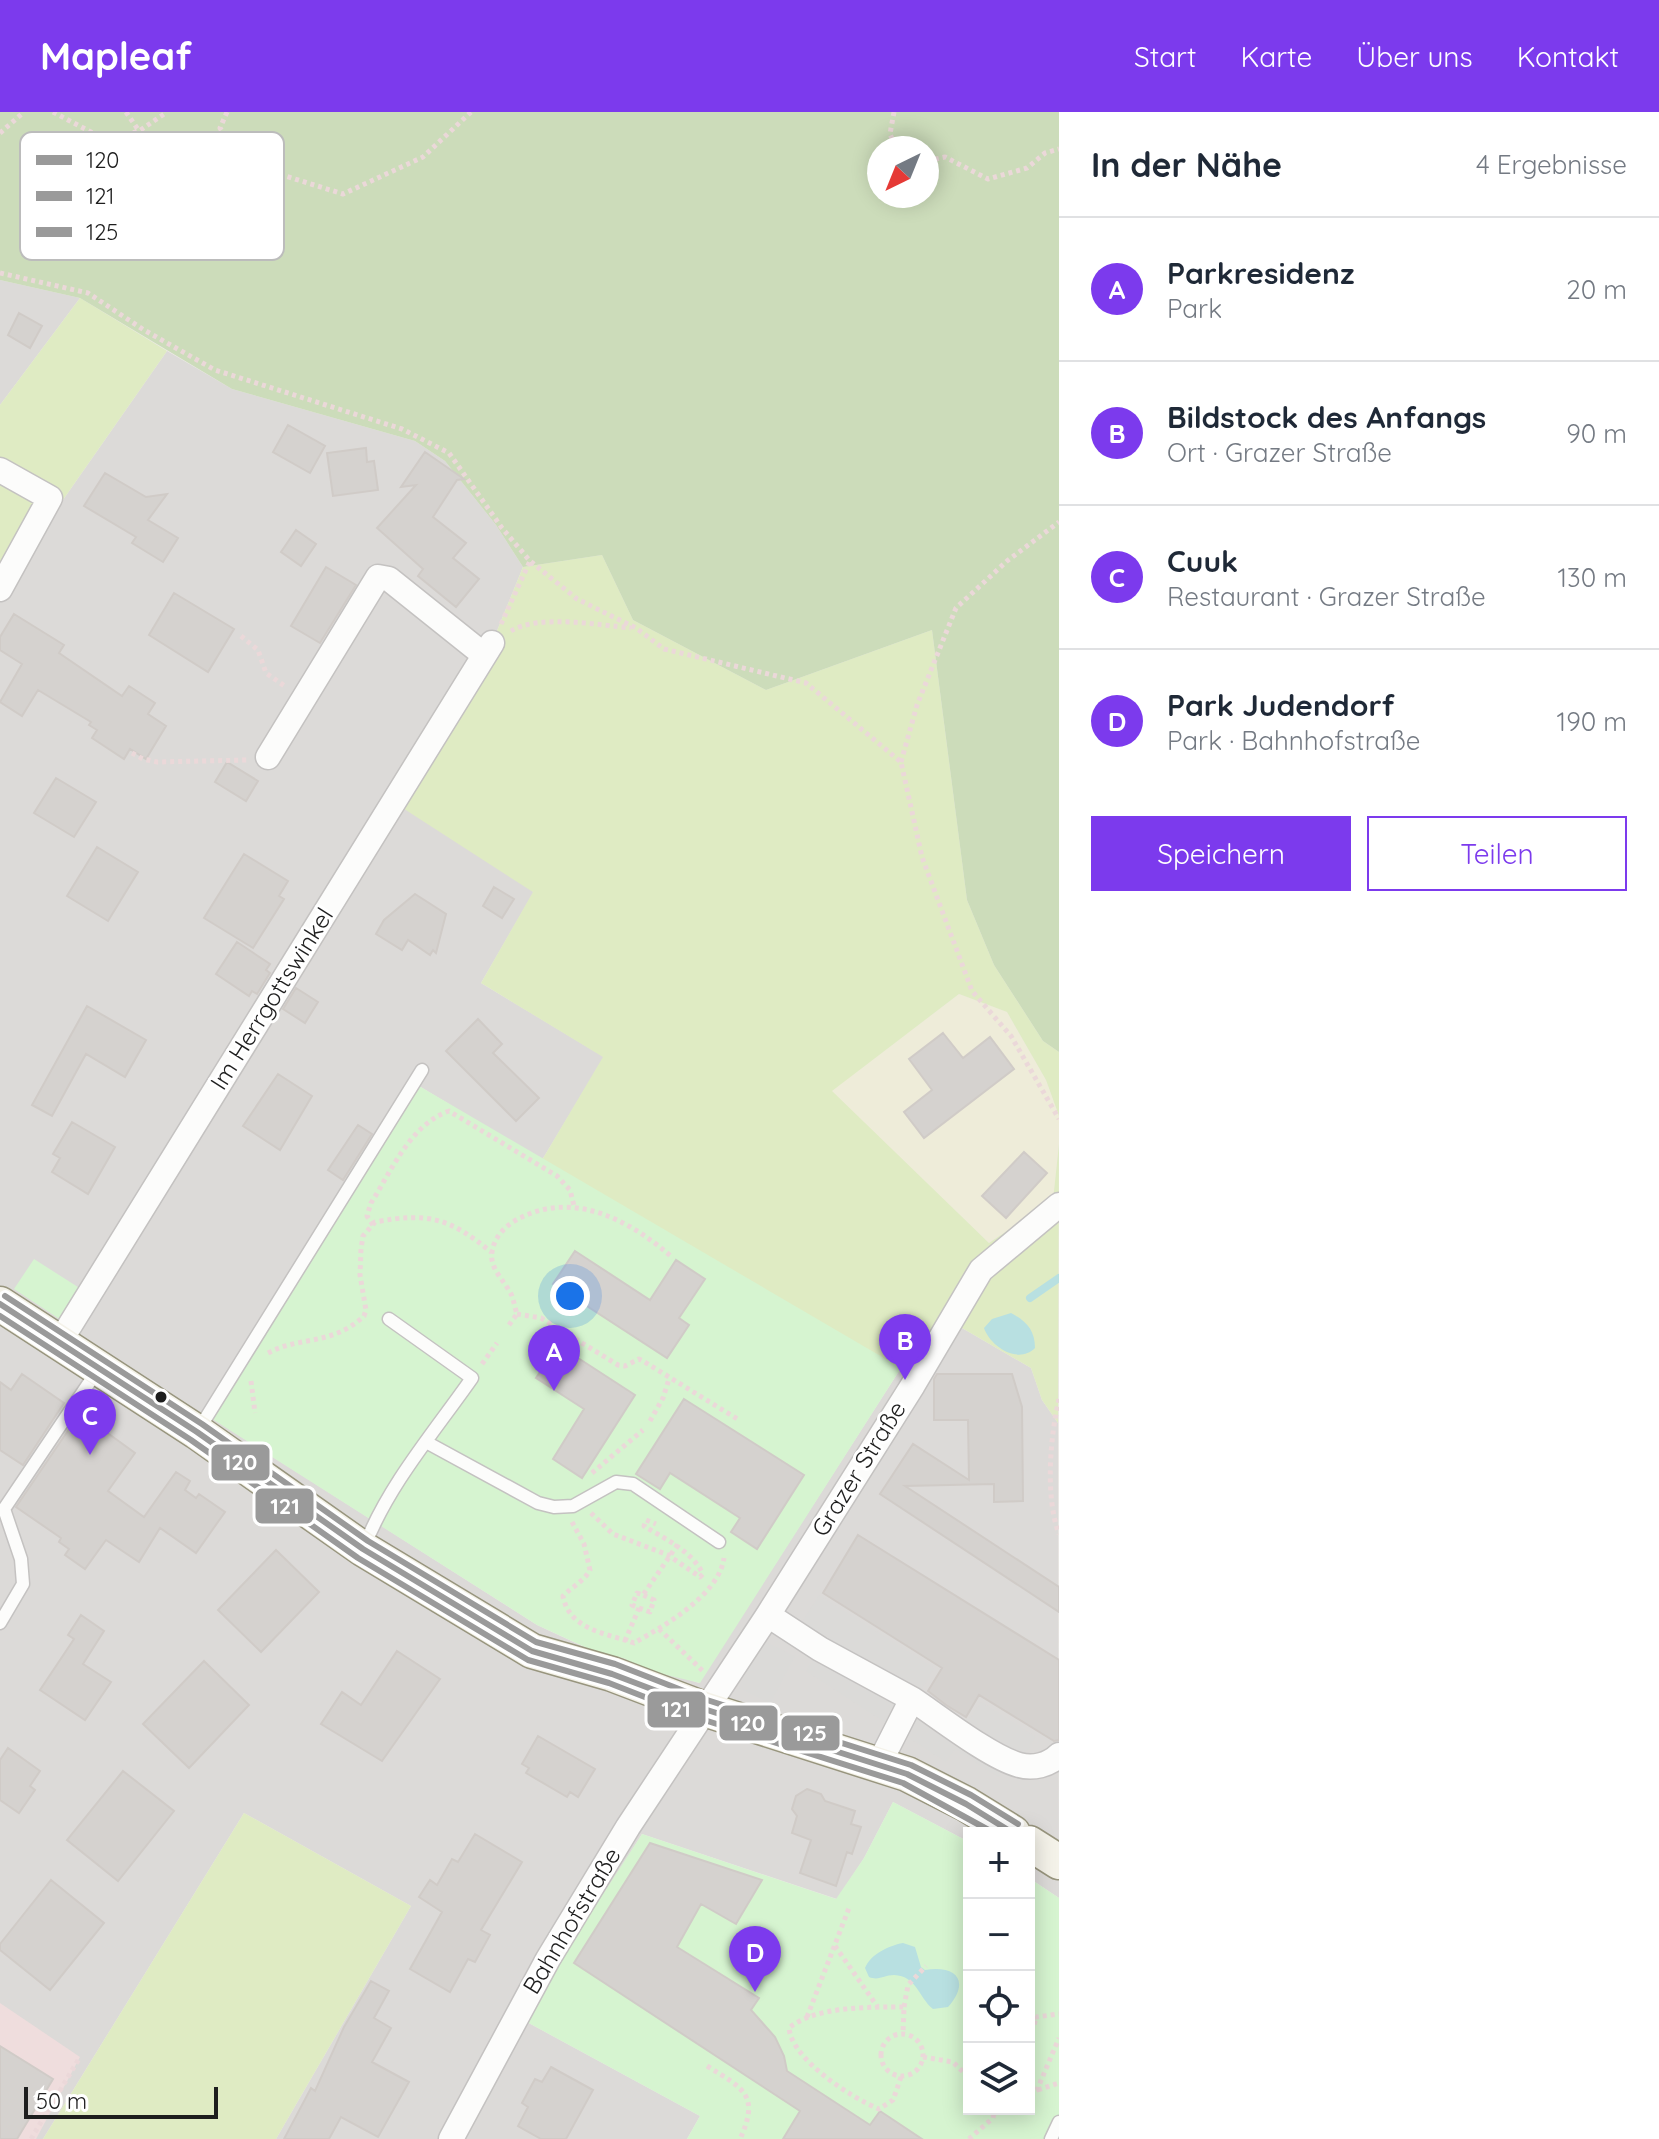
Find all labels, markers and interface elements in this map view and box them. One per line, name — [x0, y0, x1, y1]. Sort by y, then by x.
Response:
text: Mapleaf — [40, 32, 192, 80]
text: Start — [1134, 39, 1196, 74]
text: Karte — [1240, 39, 1312, 74]
text: Über uns — [1356, 39, 1473, 74]
text: Kontakt — [1517, 39, 1619, 74]
legend — [20, 132, 284, 260]
north arrow — [867, 136, 939, 208]
text: In der Nähe — [1091, 143, 1282, 186]
text: 120 — [86, 146, 119, 174]
text: 4 Ergebnisse — [1476, 148, 1627, 181]
text: 121 — [86, 182, 114, 210]
text: 125 — [86, 218, 118, 246]
text: Parkresidenz — [1167, 254, 1354, 292]
text: A — [1109, 273, 1125, 306]
text: 20 m — [1566, 273, 1627, 306]
text: Park — [1167, 292, 1222, 325]
text: Bildstock des Anfangs — [1167, 398, 1486, 436]
text: B — [1108, 417, 1126, 450]
text: 90 m — [1566, 417, 1627, 450]
text: Ort · Grazer Straße — [1167, 436, 1392, 469]
text: Cuuk — [1167, 542, 1238, 580]
text: C — [1109, 561, 1125, 594]
text: 130 m — [1557, 561, 1627, 594]
text: Restaurant · Grazer Straße — [1167, 580, 1486, 613]
text: Park Judendorf — [1167, 686, 1395, 724]
text: D — [1108, 705, 1126, 738]
text: 190 m — [1557, 705, 1627, 738]
text: Park · Bahnhofstraße — [1167, 724, 1421, 757]
button: Speichern — [1091, 816, 1351, 891]
button: Teilen — [1367, 816, 1627, 891]
street label: Im Herrgottswinkel — [203, 902, 339, 1095]
your location — [550, 1276, 590, 1316]
pin: B — [879, 1314, 931, 1380]
pin: A — [528, 1325, 580, 1391]
pin: C — [64, 1389, 116, 1455]
unlabelled marker — [153, 1389, 169, 1405]
street label: Grazer Straße — [805, 1395, 912, 1542]
line badge: 120 — [210, 1443, 271, 1482]
text: 120 — [223, 1448, 257, 1476]
line badge: 121 — [254, 1487, 315, 1525]
text: 121 — [270, 1492, 300, 1520]
line badge: 121 — [646, 1690, 707, 1729]
text: 121 — [661, 1695, 691, 1723]
line badge: 120 — [718, 1704, 779, 1742]
text: 120 — [731, 1709, 765, 1737]
line badge: 125 — [780, 1714, 841, 1752]
text: 125 — [793, 1719, 827, 1747]
map controls — [963, 1827, 1035, 2115]
button: + — [963, 1827, 1035, 1899]
street label: Bahnhofstraße — [516, 1842, 627, 1999]
button: − — [963, 1899, 1035, 1971]
pin: D — [729, 1926, 781, 1992]
button: locate — [963, 1971, 1035, 2043]
button: layers — [963, 2043, 1035, 2115]
scale bar — [24, 2083, 218, 2119]
text: 50 m — [36, 2087, 87, 2115]

